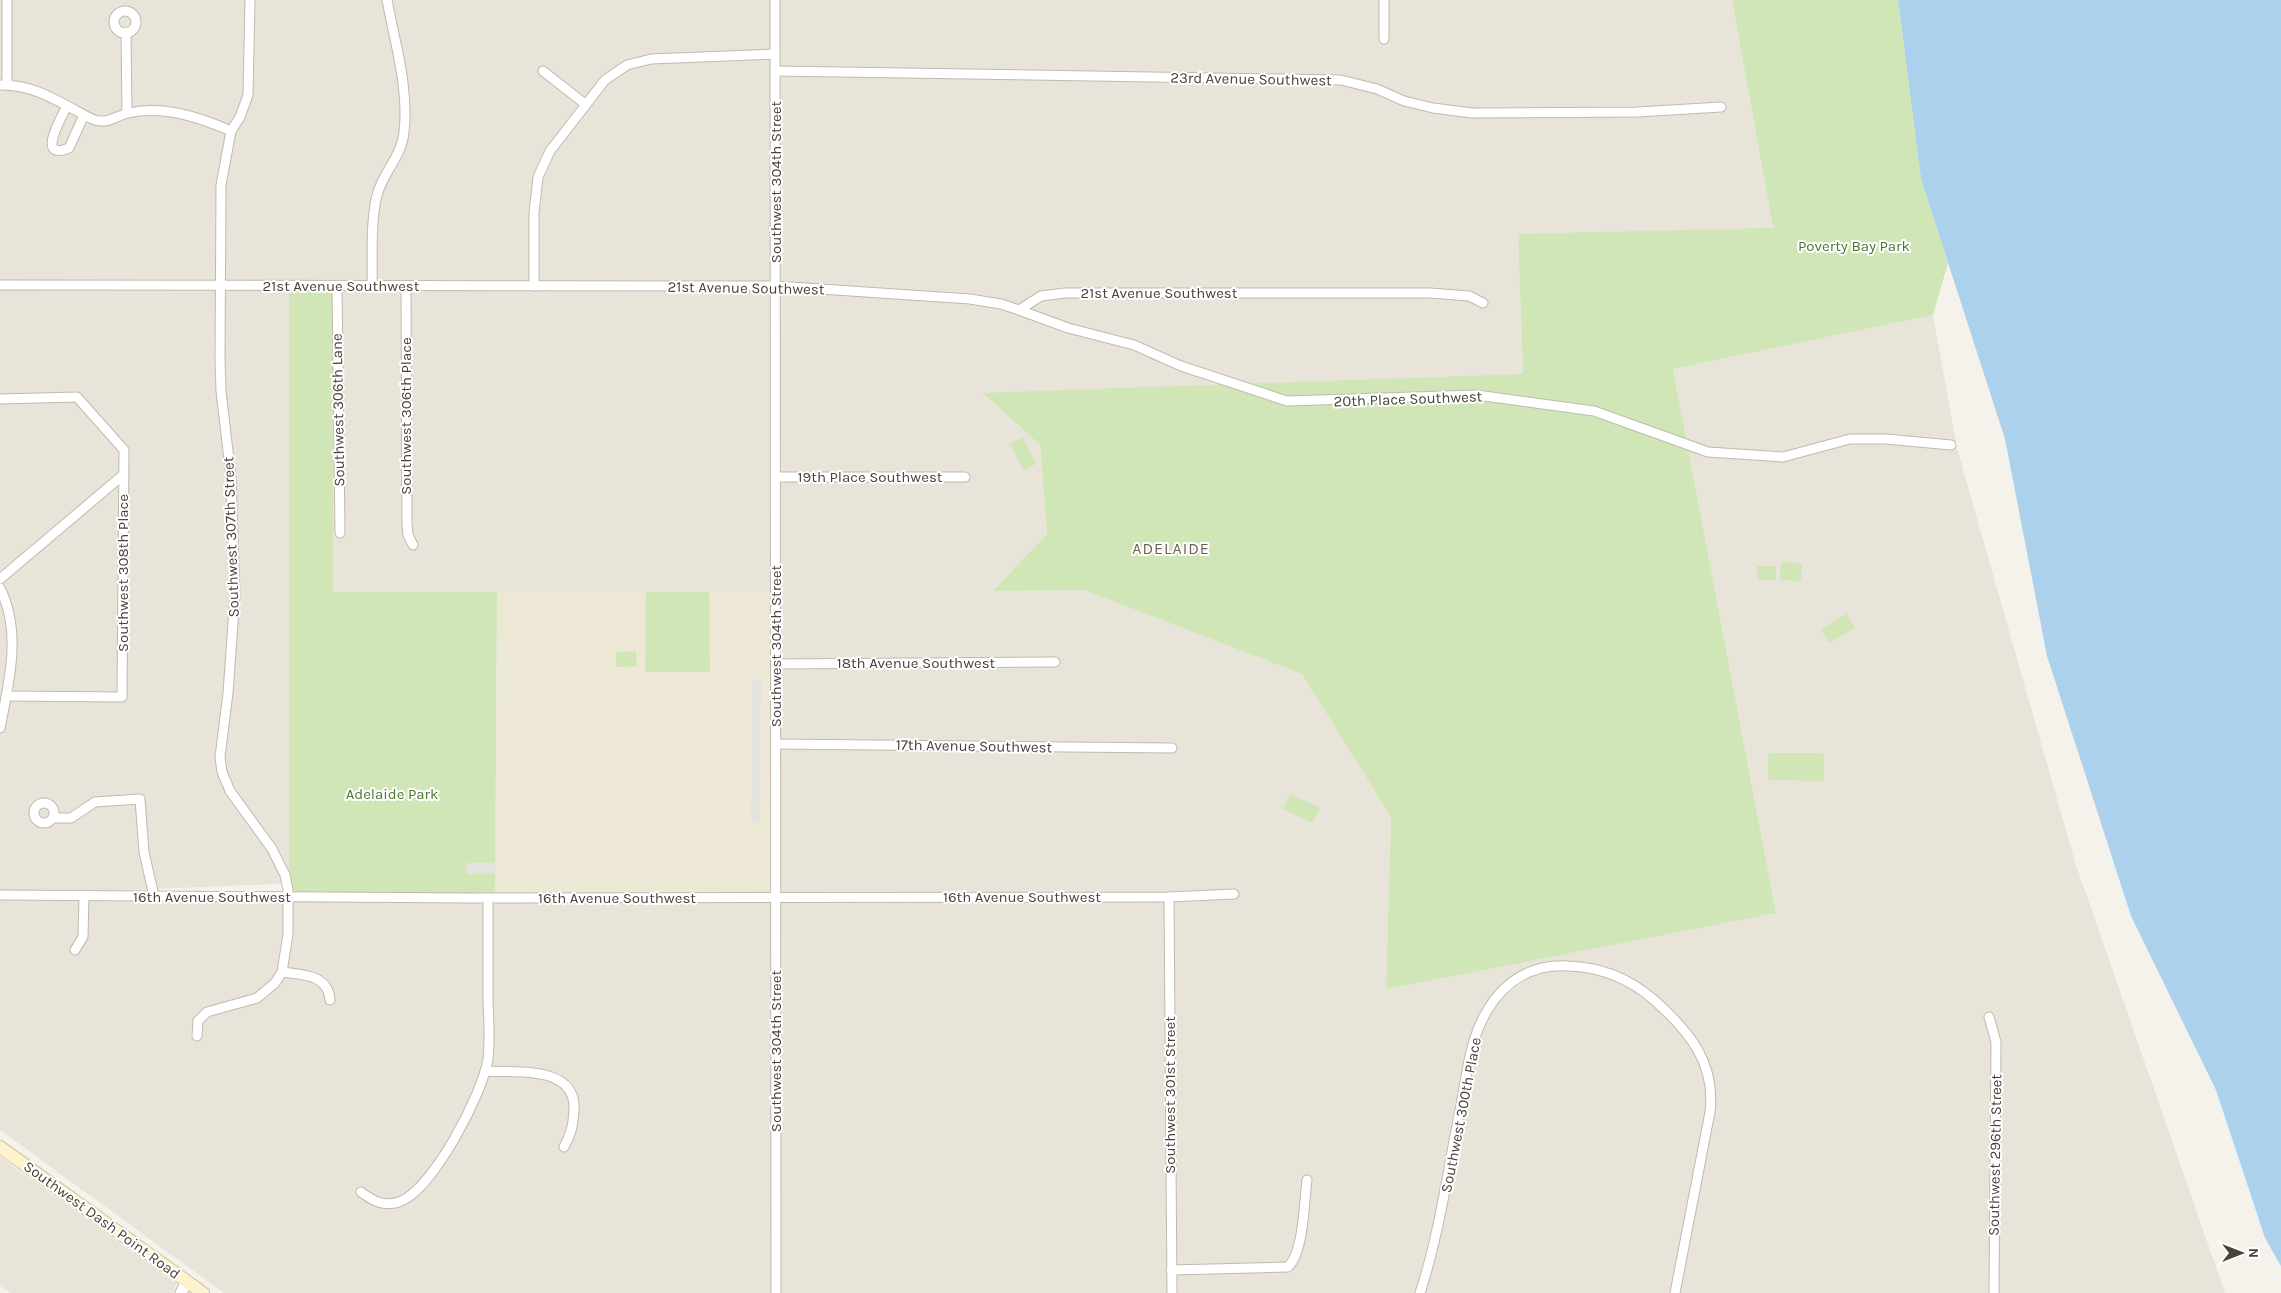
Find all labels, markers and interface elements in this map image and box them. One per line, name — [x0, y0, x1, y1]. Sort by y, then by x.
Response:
street label: 23rd Avenue Southwest — [1170, 69, 1332, 89]
street label: Southwest 304th Street — [767, 101, 785, 263]
park label: Poverty Bay Park — [1798, 237, 1910, 255]
street label: 21st Avenue Southwest — [263, 277, 420, 295]
street label: 21st Avenue Southwest — [667, 278, 825, 298]
street label: 21st Avenue Southwest — [1081, 284, 1238, 302]
street label: Southwest 306th Lane — [328, 333, 348, 487]
street label: Southwest 306th Place — [397, 337, 415, 495]
street label: 20th Place Southwest — [1333, 387, 1483, 411]
street label: Southwest 307th Street — [219, 456, 243, 618]
street label: 19th Place Southwest — [798, 468, 943, 486]
street label: Southwest 308th Place — [114, 494, 132, 652]
district label: ADELAIDE — [1132, 539, 1210, 558]
street label: Southwest 304th Street — [767, 565, 785, 727]
street label: 18th Avenue Southwest — [837, 654, 996, 672]
street label: 17th Avenue Southwest — [896, 736, 1053, 756]
park label: Adelaide Park — [346, 785, 438, 803]
street label: 16th Avenue Southwest — [133, 888, 291, 906]
street label: 16th Avenue Southwest — [943, 888, 1101, 906]
street label: 16th Avenue Southwest — [538, 889, 696, 907]
street label: Southwest 304th Street — [767, 970, 785, 1132]
street label: Southwest 301st Street — [1161, 1016, 1179, 1174]
street label: Southwest 300th Place — [1437, 1036, 1485, 1194]
street label: Southwest 296th Street — [1985, 1073, 2005, 1236]
street label: Southwest Dash Point Road — [20, 1157, 184, 1283]
north arrow — [2216, 1228, 2266, 1278]
text: N — [2245, 1248, 2262, 1258]

